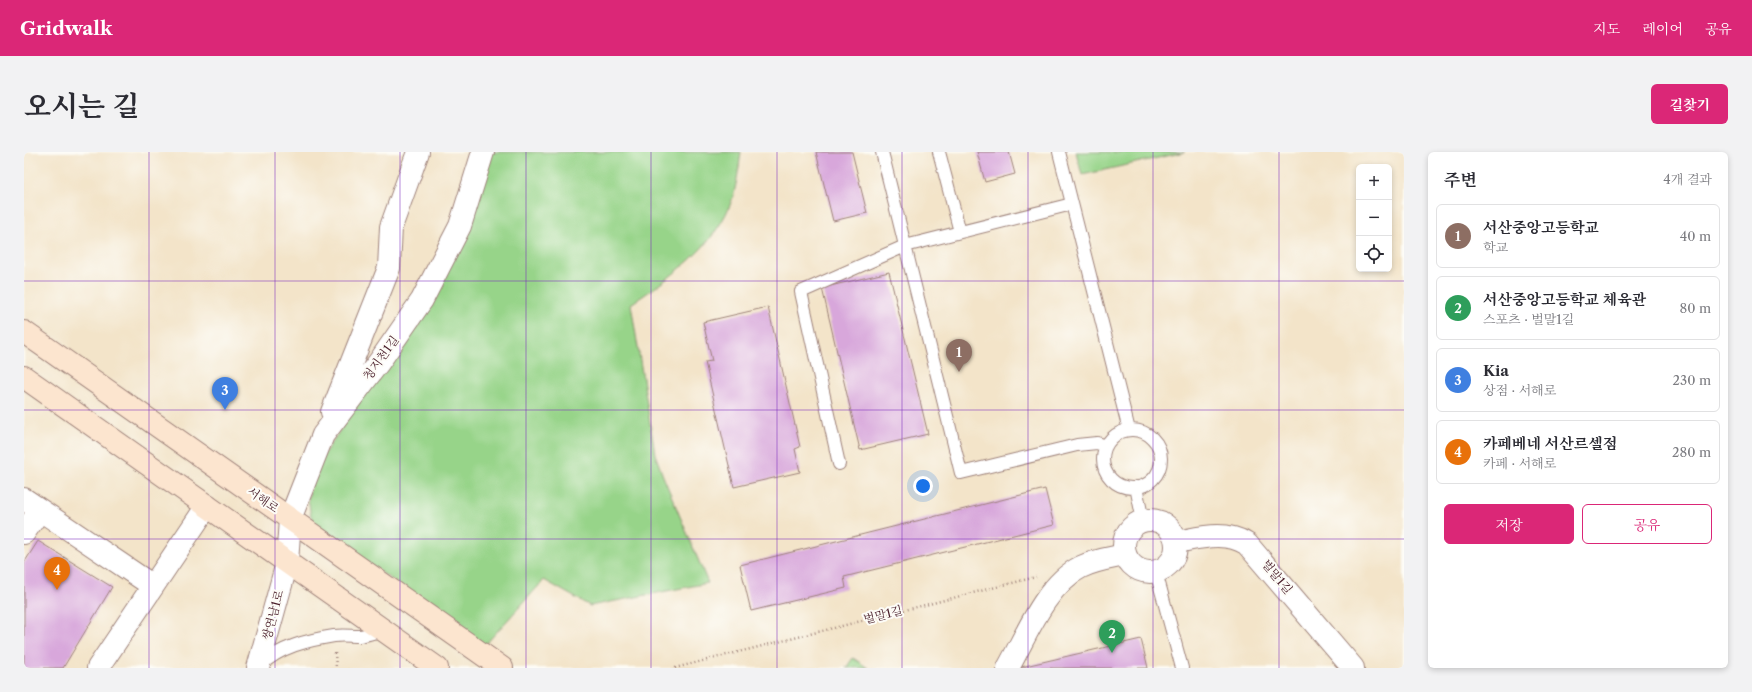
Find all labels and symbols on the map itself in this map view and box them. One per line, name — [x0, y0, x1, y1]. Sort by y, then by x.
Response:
street label: 청지천1길 — [359, 332, 402, 383]
pin: 1 — [946, 339, 972, 372]
pin: 3 — [212, 377, 238, 410]
your location — [913, 476, 933, 496]
street label: 서해로 — [245, 483, 282, 516]
pin: 4 — [44, 557, 70, 590]
street label: 벌말1길 — [1259, 557, 1296, 597]
street label: 쌍연남1로 — [259, 588, 287, 642]
street label: 벌말1길 — [862, 602, 904, 627]
pin: 2 — [1099, 620, 1125, 653]

